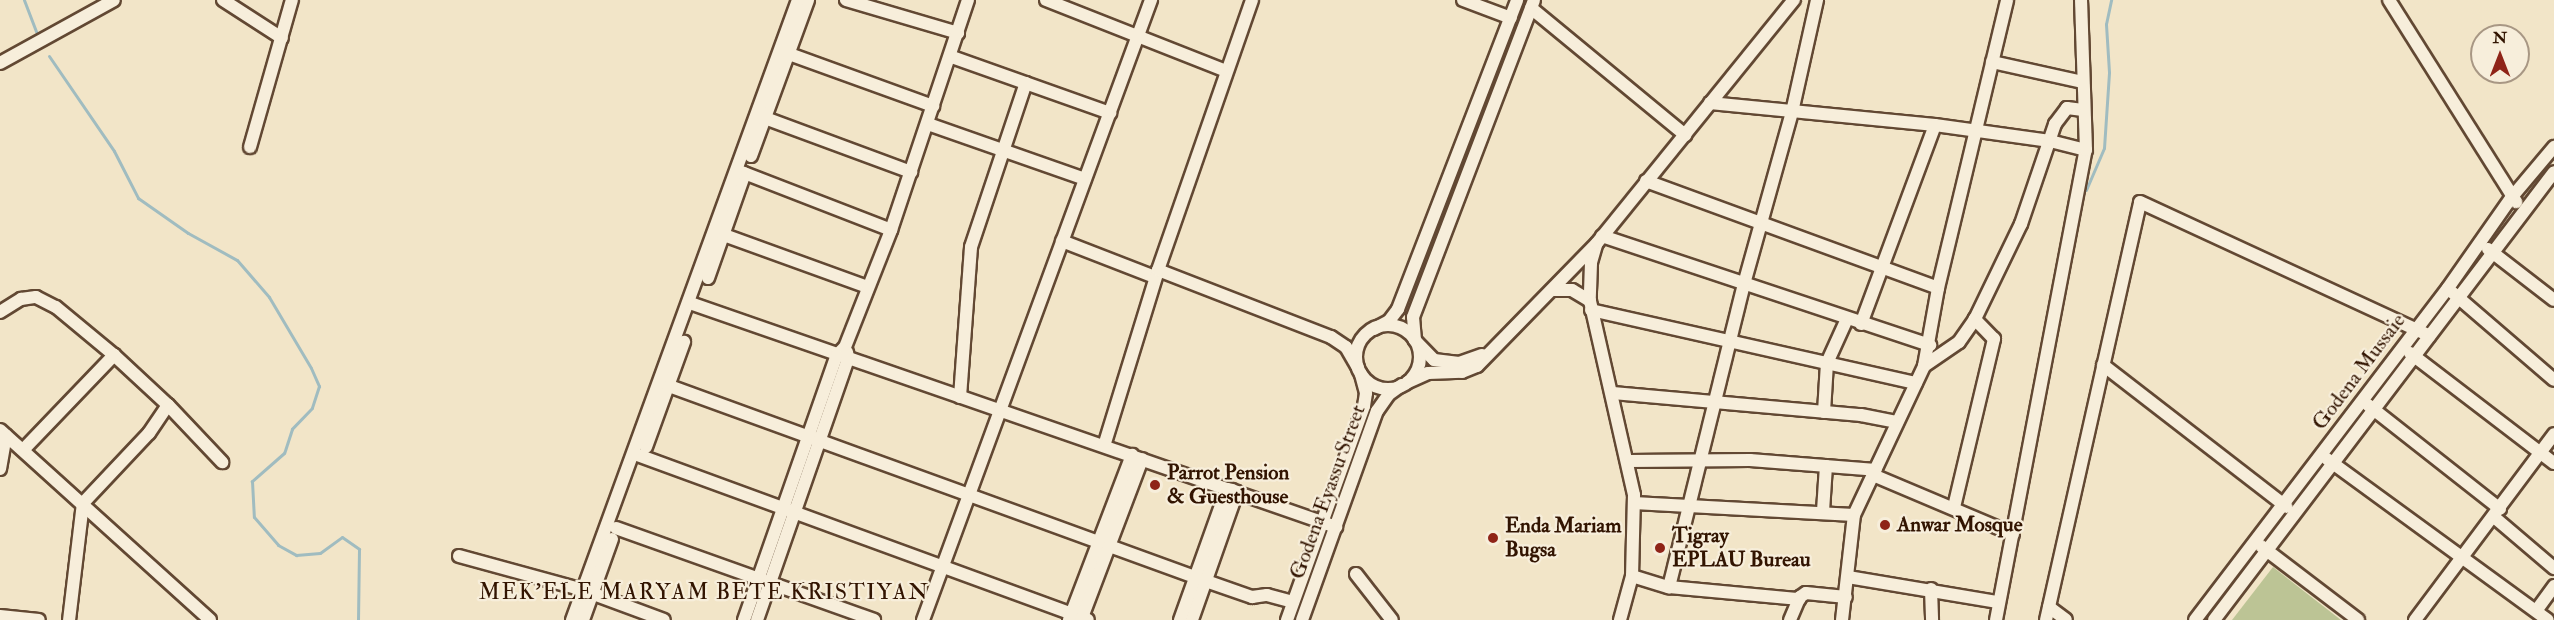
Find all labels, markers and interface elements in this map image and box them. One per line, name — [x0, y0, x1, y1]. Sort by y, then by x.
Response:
north arrow — [2470, 24, 2530, 84]
text: N — [2493, 28, 2507, 48]
street label: Godena Mussaie — [2307, 309, 2411, 435]
street label: Godena Eyassu Street — [1285, 401, 1371, 583]
place label: Parrot Pension & Guesthouse — [1167, 460, 1289, 510]
marker: Parrot Pension & Guesthouse — [1148, 478, 1162, 492]
place label: Anwar Mosque — [1897, 512, 2022, 538]
place label: Enda Mariam Bugsa — [1505, 513, 1621, 563]
marker: Anwar Mosque — [1878, 518, 1892, 532]
place label: Tigray EPLAU Bureau — [1672, 523, 1811, 573]
marker: Enda Mariam Bugsa — [1486, 531, 1500, 545]
marker: Tigray EPLAU Bureau — [1653, 541, 1667, 555]
district label: MEK'ELE MARYAM BETE KRISTIYAN — [479, 580, 929, 606]

